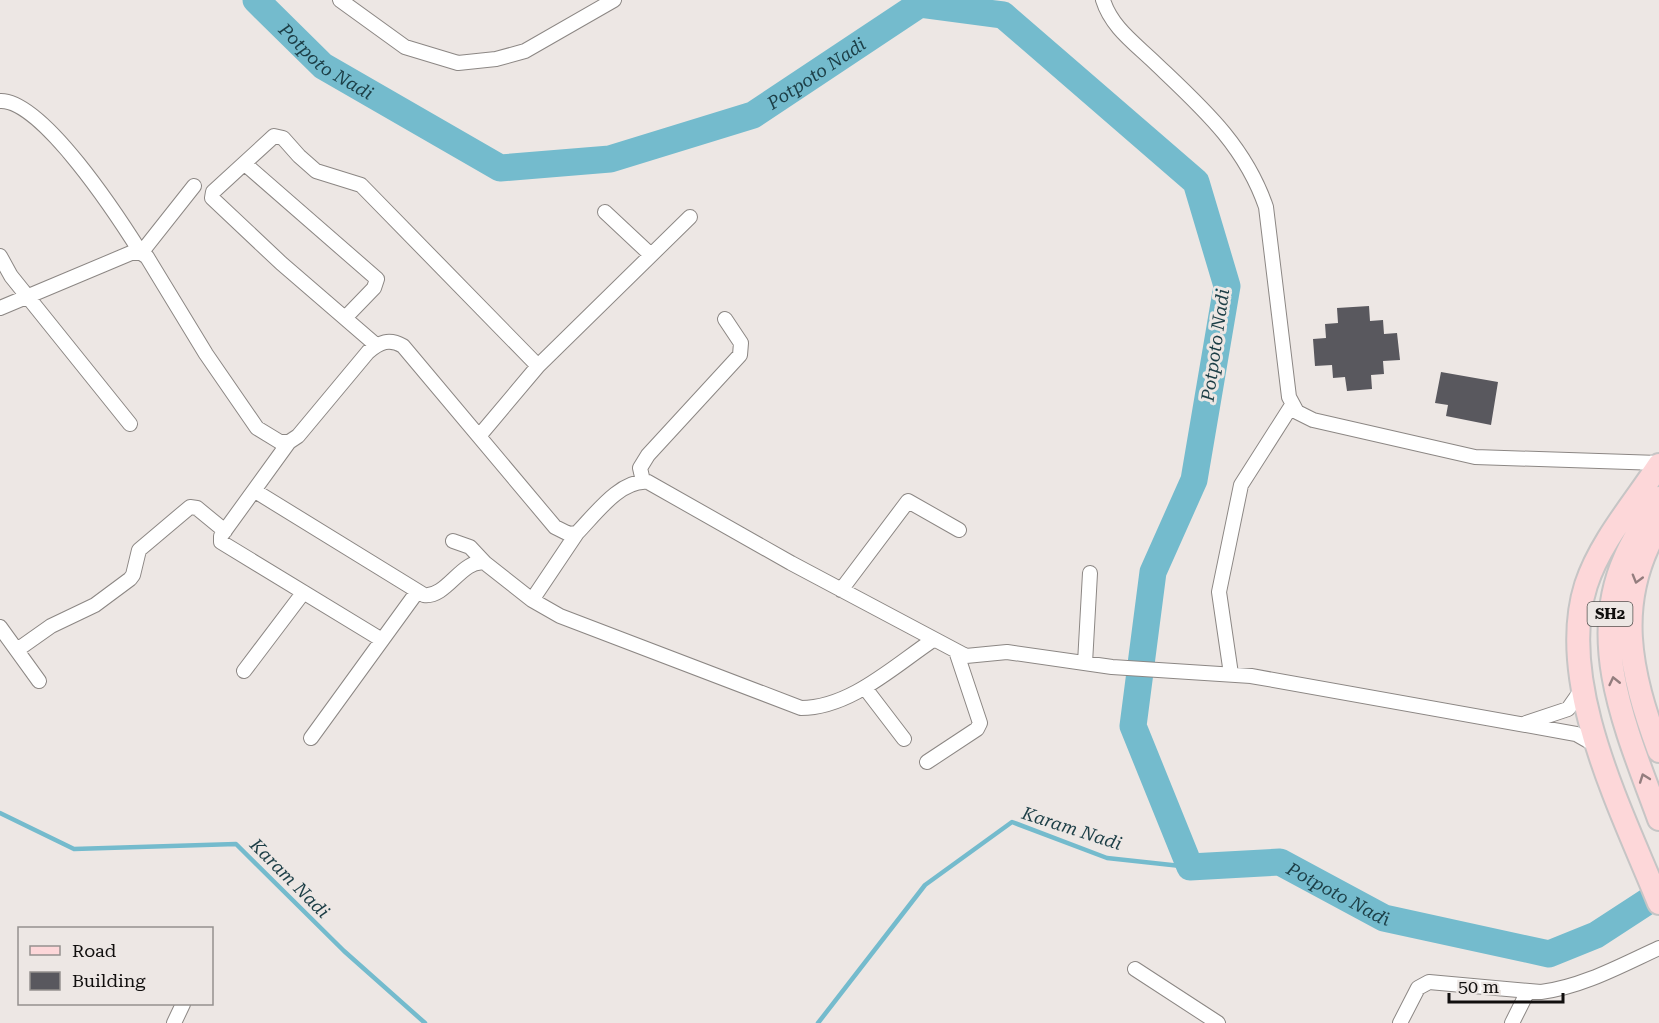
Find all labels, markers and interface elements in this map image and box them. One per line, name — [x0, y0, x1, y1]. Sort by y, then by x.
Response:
water label: Potpoto Nadi — [274, 18, 378, 104]
water label: Potpoto Nadi — [762, 33, 869, 114]
water label: Potpoto Nadi — [1197, 287, 1233, 404]
one-way arrow — [1632, 573, 1644, 584]
road number: SH2 — [1588, 602, 1632, 626]
one-way arrow — [1609, 676, 1622, 686]
one-way arrow — [1639, 773, 1652, 784]
water label: Karam Nadi — [1019, 802, 1125, 854]
water label: Karam Nadi — [245, 833, 334, 922]
water label: Potpoto Nadi — [1283, 857, 1392, 929]
legend — [18, 927, 213, 1005]
text: Road — [72, 940, 117, 961]
scale bar — [1449, 966, 1563, 1004]
text: Building — [72, 970, 146, 991]
text: 50 m — [1458, 976, 1499, 997]

